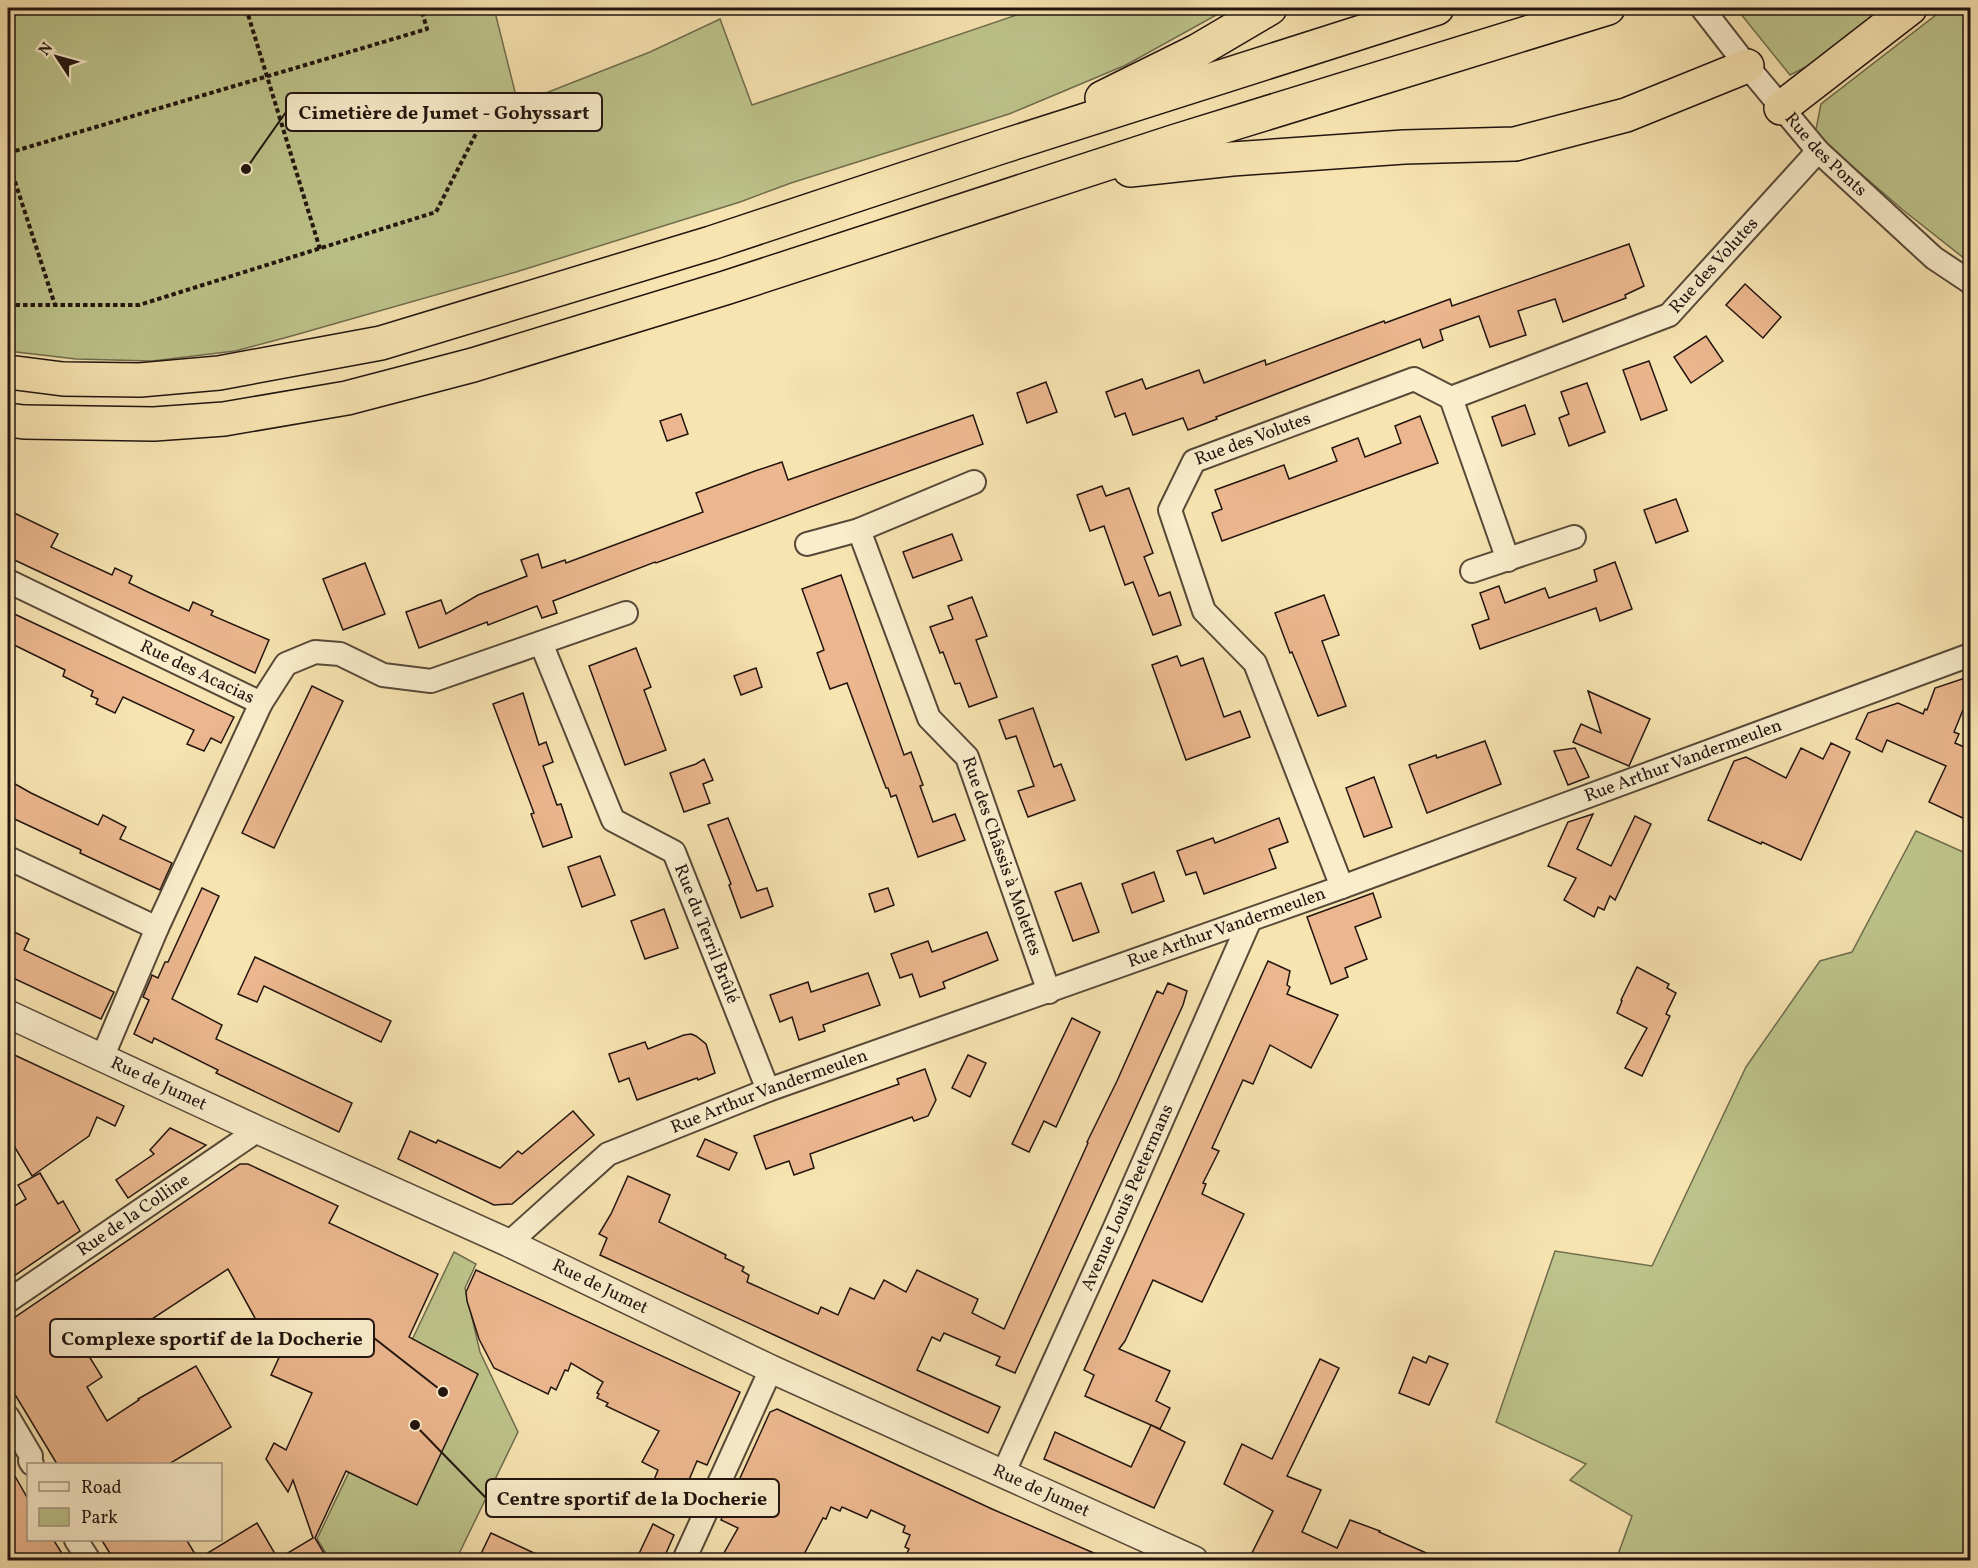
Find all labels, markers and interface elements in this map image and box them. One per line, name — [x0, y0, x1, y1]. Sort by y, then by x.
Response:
north arrow — [27, 27, 87, 87]
text: N — [34, 38, 59, 61]
callout: Cimetière de Jumet - Gohyssart — [286, 93, 602, 131]
text: Cimetière de Jumet - Gohyssart — [299, 100, 590, 128]
street label: Rue des Ponts — [1778, 107, 1872, 203]
street label: Rue des Volutes — [1664, 212, 1764, 319]
street label: Rue des Volutes — [1191, 406, 1314, 472]
street label: Rue des Acacias — [136, 634, 258, 710]
street label: Rue Arthur Vandermeulen — [1581, 713, 1786, 809]
street label: Rue des Châssis à Molettes — [955, 753, 1048, 959]
street label: Rue du Terril Brûlé — [667, 860, 745, 1007]
street label: Rue Arthur Vandermeulen — [1124, 881, 1330, 974]
street label: Rue Arthur Vandermeulen — [667, 1043, 871, 1140]
street label: Rue de Jumet — [106, 1051, 211, 1117]
street label: Avenue Louis Peetermans — [1075, 1100, 1180, 1295]
street label: Rue de la Colline — [72, 1168, 195, 1263]
street label: Rue de Jumet — [548, 1253, 652, 1321]
callout: Complexe sportif de la Docherie — [50, 1319, 374, 1357]
text: Complexe sportif de la Docherie — [61, 1326, 363, 1354]
street label: Rue de Jumet — [989, 1458, 1094, 1524]
legend — [27, 1463, 222, 1541]
text: Road — [81, 1476, 122, 1501]
callout: Centre sportif de la Docherie — [486, 1479, 779, 1517]
text: Centre sportif de la Docherie — [497, 1486, 767, 1514]
text: Park — [81, 1506, 118, 1531]

